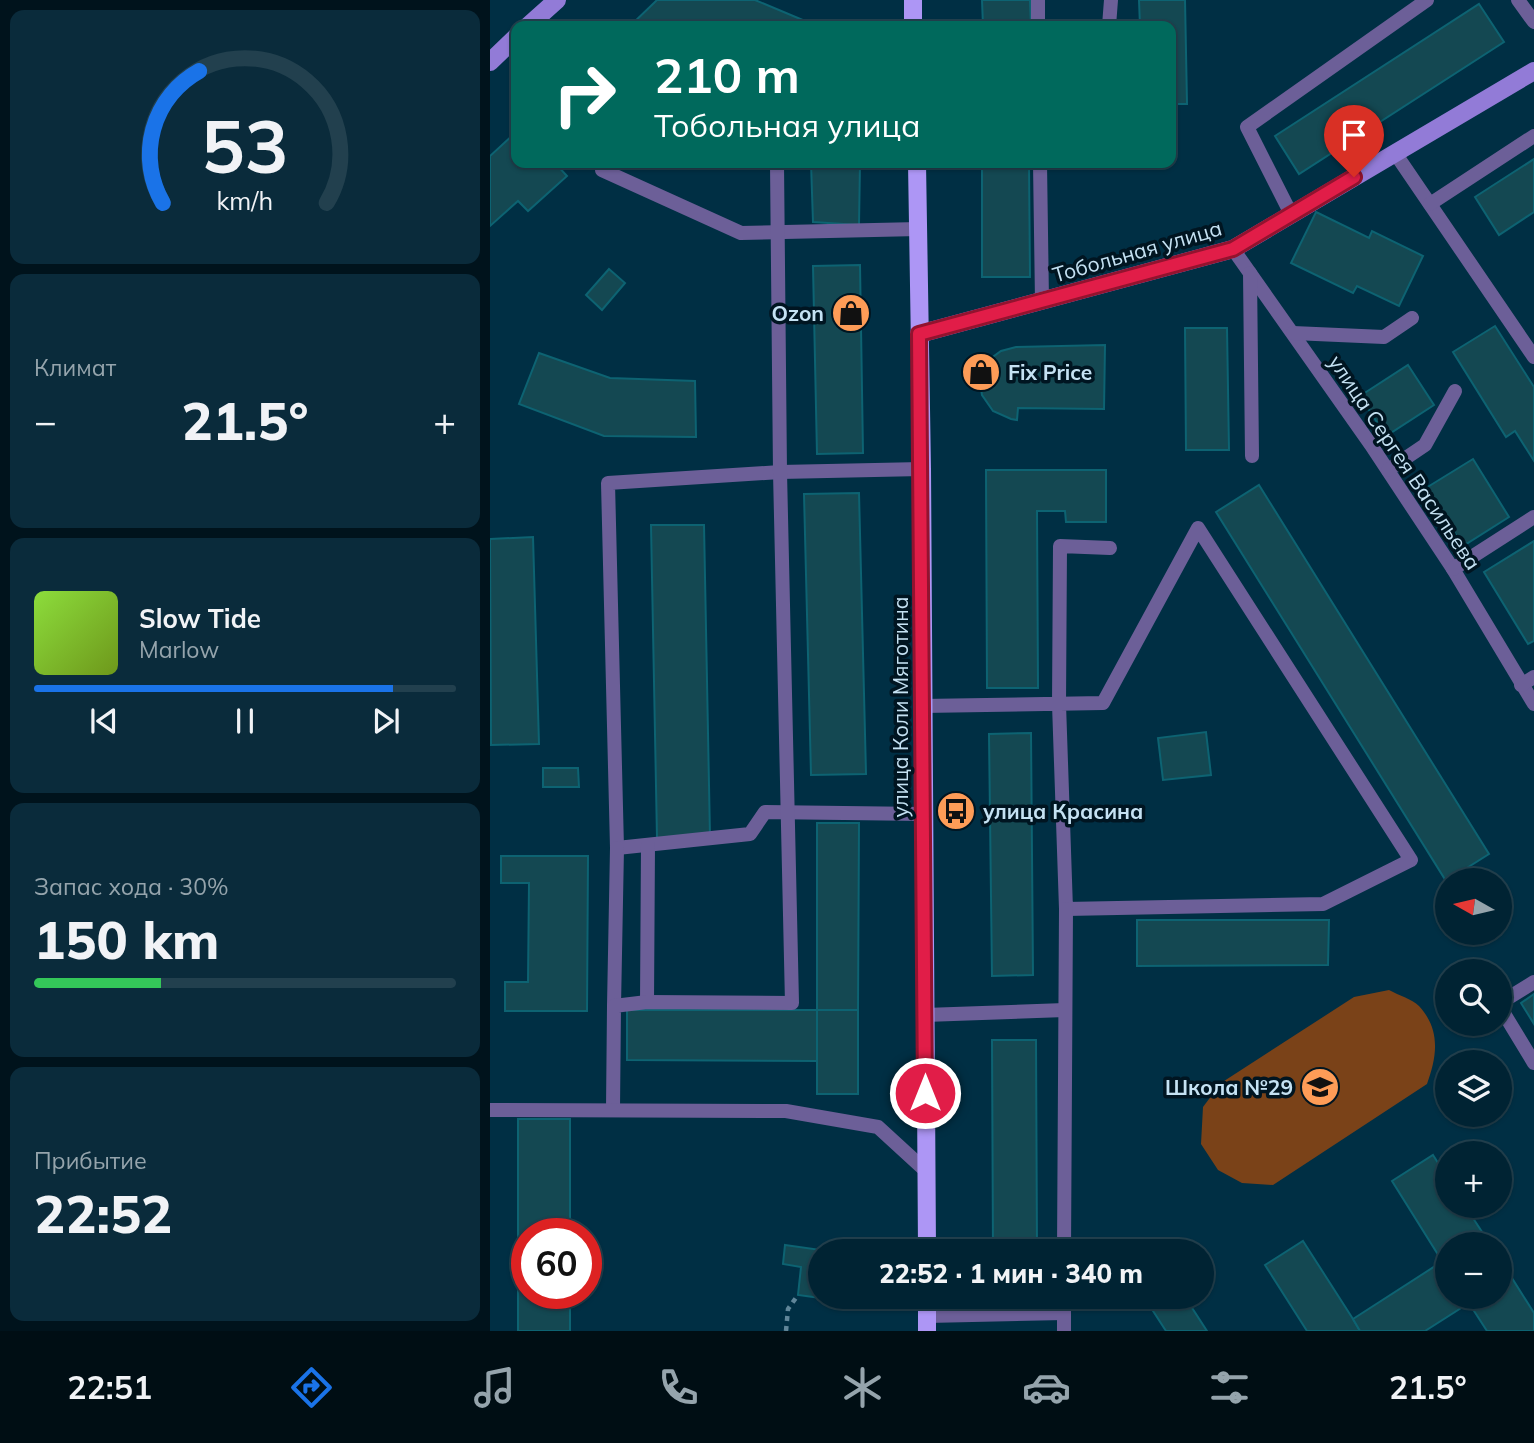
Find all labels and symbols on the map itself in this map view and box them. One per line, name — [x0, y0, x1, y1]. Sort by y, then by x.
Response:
pin — [1324, 105, 1384, 177]
street label: Тобольная улица — [1049, 214, 1225, 288]
shop icon: Ozon — [830, 292, 872, 334]
place label: Ozon — [772, 300, 824, 326]
street label: улица Сергея Васильева — [1323, 350, 1487, 574]
shop icon: Fix Price — [960, 351, 1002, 393]
place label: Fix Price — [1008, 359, 1092, 385]
street label: улица Коли Мяготина — [887, 596, 913, 818]
bus stop icon: улица Красина — [935, 790, 977, 832]
place label: улица Красина — [983, 798, 1143, 824]
north arrow — [1435, 868, 1512, 945]
position arrow — [888, 1056, 962, 1130]
school or university icon: Школа №29 — [1299, 1066, 1341, 1108]
place label: Школа №29 — [1165, 1074, 1293, 1100]
speed limit sign: 60 — [511, 1218, 602, 1309]

